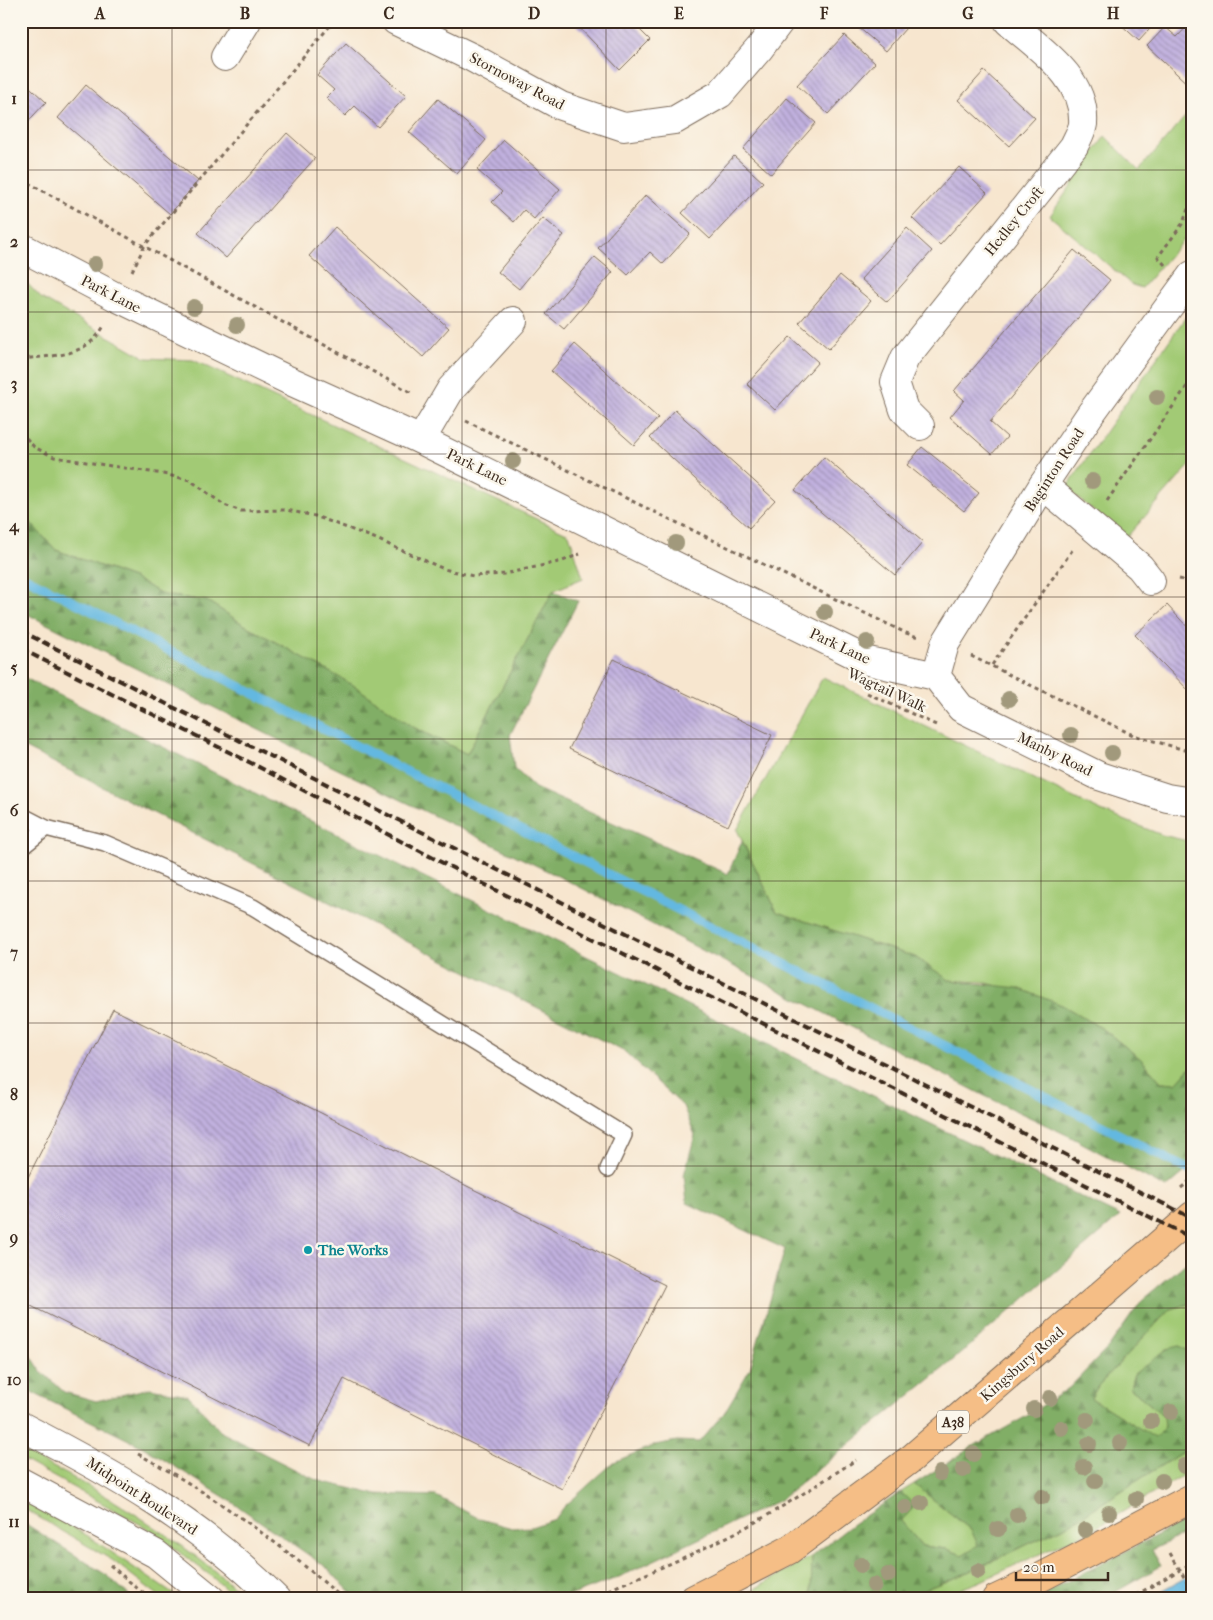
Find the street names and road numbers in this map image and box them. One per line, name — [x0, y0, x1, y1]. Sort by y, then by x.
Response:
street label: Stornoway Road — [466, 48, 568, 114]
street label: Hedley Croft — [981, 182, 1048, 259]
street label: Park Lane — [78, 271, 145, 317]
street label: Baginton Road — [1020, 424, 1088, 515]
street label: Park Lane — [444, 445, 511, 490]
street label: Park Lane — [807, 624, 874, 668]
street label: Wagtail Walk — [844, 663, 930, 716]
street label: Manby Road — [1015, 728, 1096, 780]
street label: Kingsbury Road — [977, 1322, 1068, 1405]
road number: A38 — [937, 1410, 969, 1434]
street label: Midpoint Boulevard — [83, 1453, 202, 1539]

